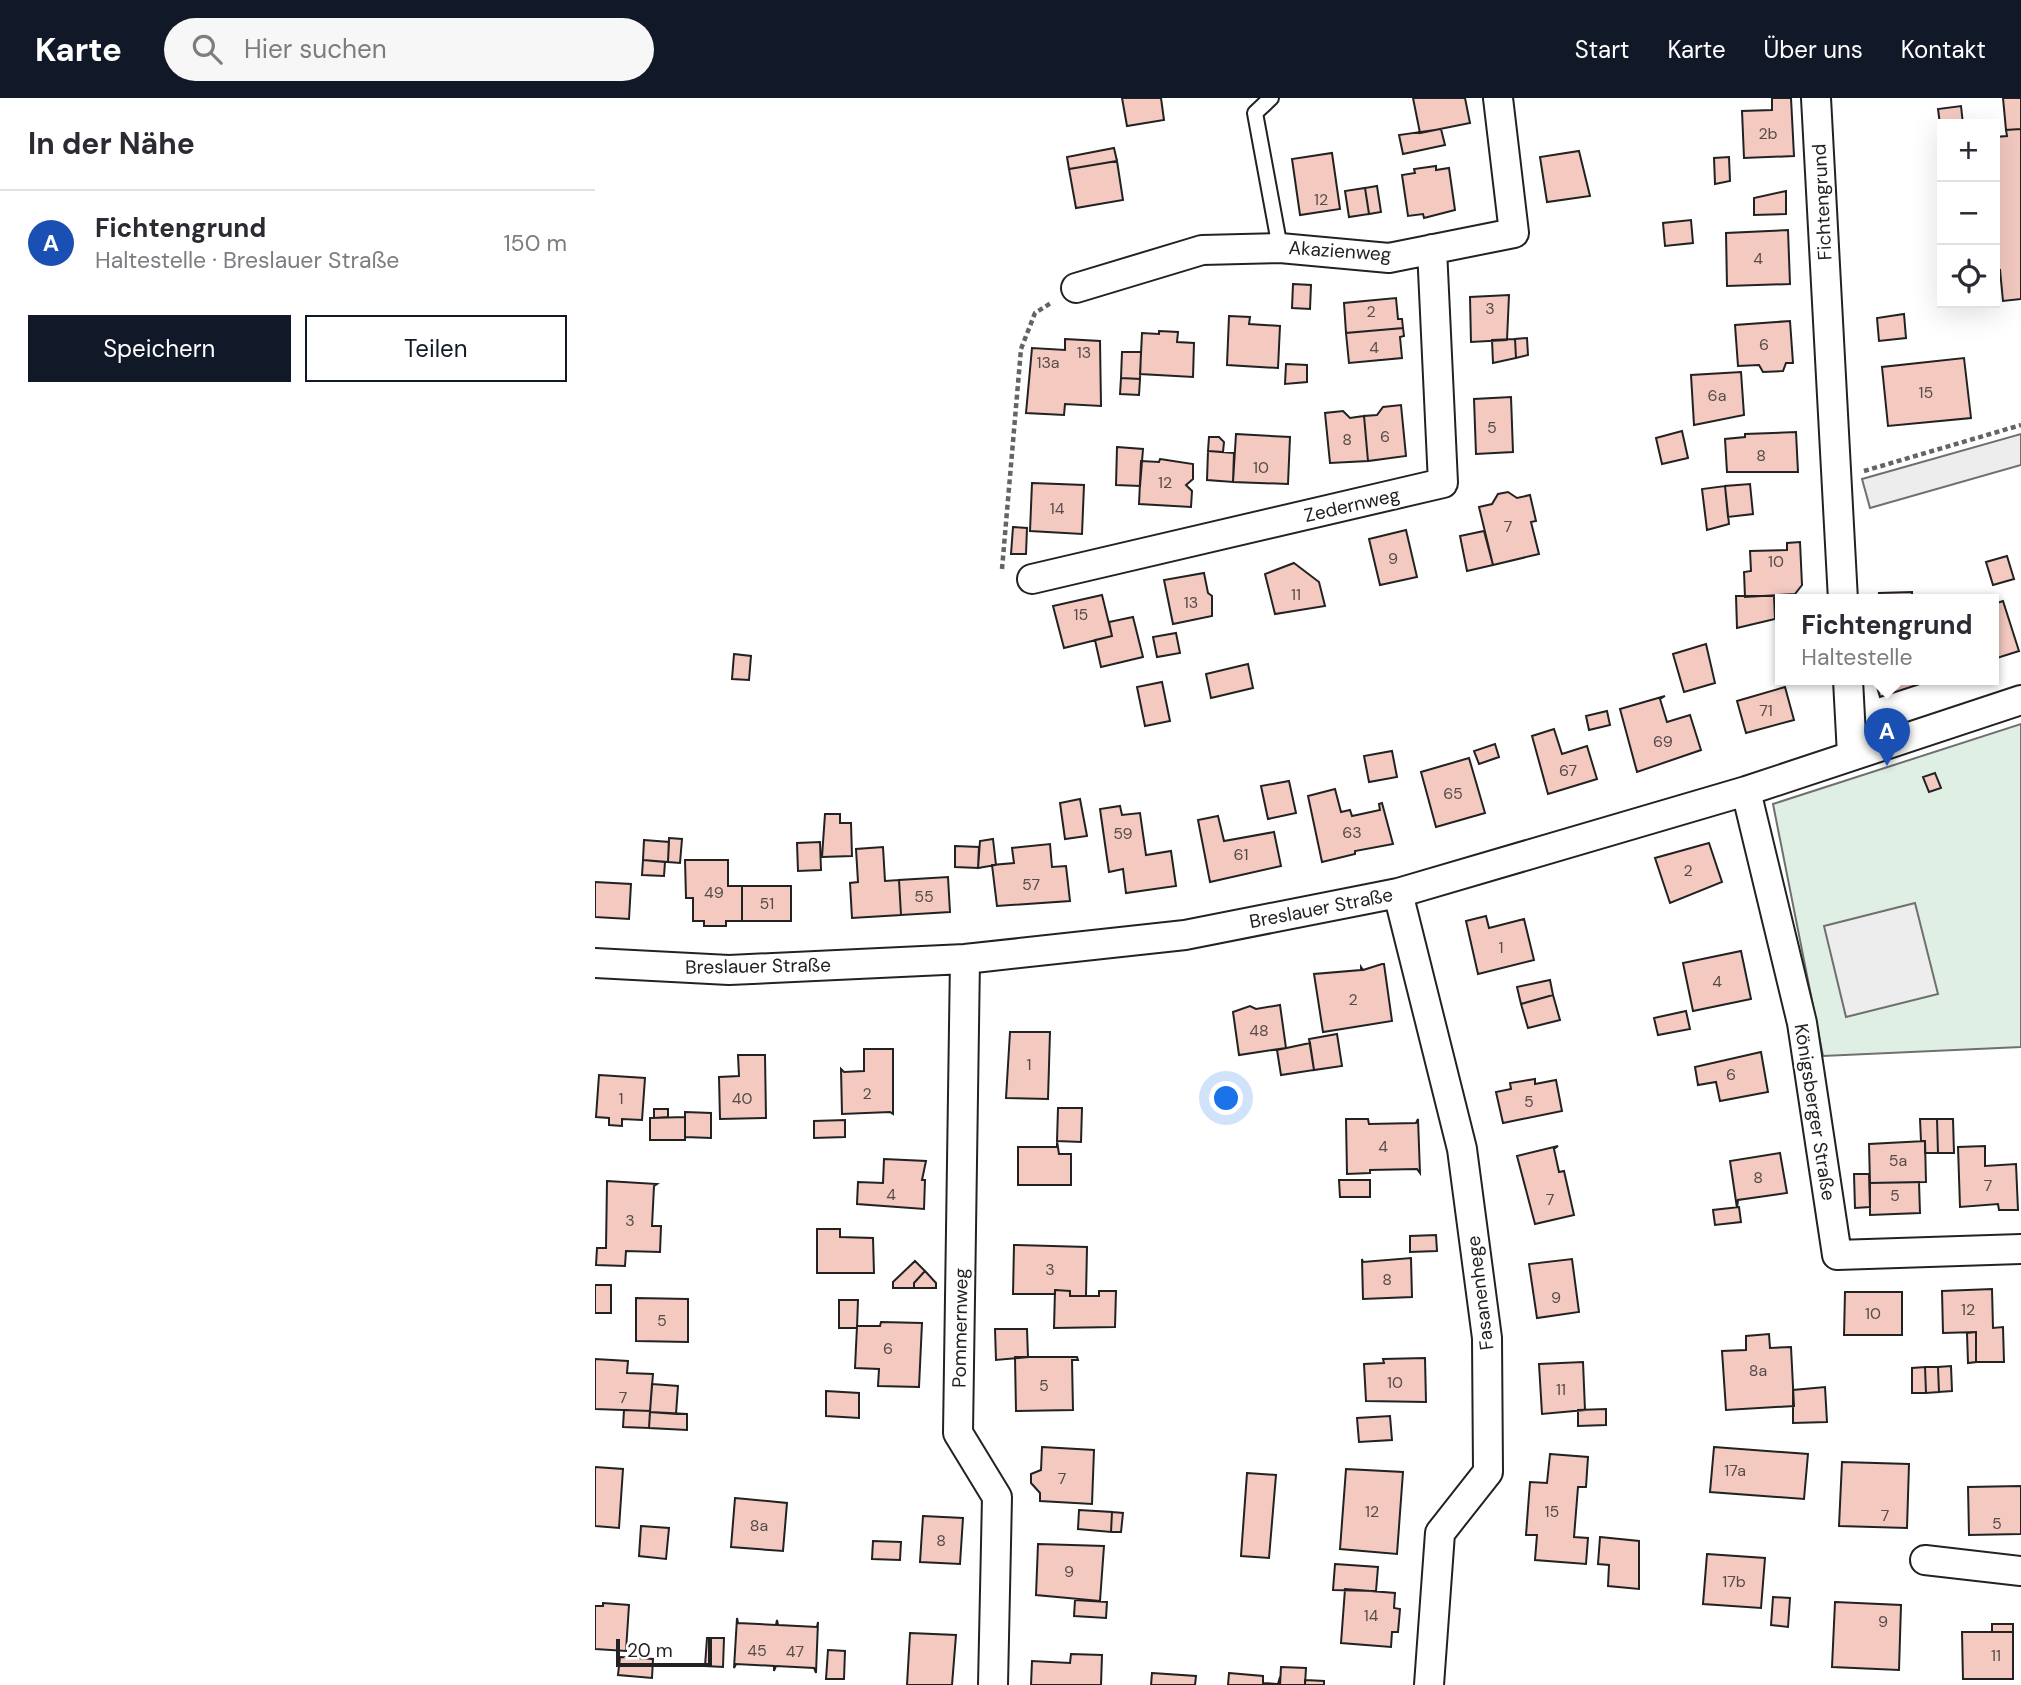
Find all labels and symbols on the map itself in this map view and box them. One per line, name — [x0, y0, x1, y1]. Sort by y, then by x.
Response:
house number: 2b — [1758, 123, 1778, 144]
street label: Fichtengrund — [1806, 143, 1838, 261]
house number: 12 — [1314, 189, 1328, 210]
street label: Akazienweg — [1288, 235, 1393, 267]
house number: 4 — [1753, 248, 1763, 269]
house number: 3 — [1485, 298, 1495, 319]
house number: 2 — [1366, 301, 1376, 322]
house number: 6 — [1759, 334, 1769, 355]
house number: 4 — [1369, 337, 1379, 358]
house number: 13 — [1077, 342, 1091, 363]
house number: 13a — [1036, 352, 1060, 373]
house number: 15 — [1919, 382, 1933, 403]
house number: 6a — [1708, 385, 1726, 406]
house number: 5 — [1487, 417, 1497, 438]
house number: 6 — [1380, 426, 1390, 447]
house number: 8 — [1342, 429, 1352, 450]
house number: 8 — [1756, 445, 1766, 466]
house number: 10 — [1253, 457, 1269, 478]
house number: 12 — [1158, 472, 1172, 493]
street label: Zedernweg — [1302, 482, 1403, 528]
house number: 14 — [1050, 498, 1065, 519]
house number: 7 — [1504, 516, 1512, 537]
house number: 9 — [1388, 548, 1398, 569]
house number: 10 — [1768, 551, 1784, 572]
house number: 11 — [1291, 584, 1301, 605]
house number: 13 — [1184, 592, 1198, 613]
house number: 15 — [1074, 604, 1088, 625]
house number: 71 — [1759, 700, 1773, 721]
pin: A — [1864, 708, 1910, 766]
house number: 69 — [1653, 731, 1673, 752]
house number: 67 — [1559, 760, 1577, 781]
house number: 65 — [1443, 783, 1463, 804]
house number: 63 — [1342, 822, 1362, 843]
house number: 59 — [1113, 823, 1133, 844]
house number: 61 — [1233, 844, 1249, 865]
house number: 2 — [1683, 860, 1693, 881]
house number: 57 — [1022, 874, 1040, 895]
house number: 49 — [704, 882, 724, 903]
street label: Breslauer Straße — [1247, 882, 1395, 934]
house number: 55 — [914, 886, 934, 907]
house number: 51 — [760, 893, 774, 914]
house number: 1 — [1499, 937, 1504, 958]
street label: Breslauer Straße — [685, 952, 831, 980]
house number: 4 — [1712, 971, 1722, 992]
house number: 2 — [1348, 989, 1358, 1010]
house number: 48 — [1249, 1020, 1269, 1041]
street label: Königsberger Straße — [1789, 1022, 1841, 1202]
house number: 1 — [1027, 1054, 1032, 1075]
house number: 6 — [1726, 1064, 1736, 1085]
your location — [1209, 1081, 1243, 1115]
house number: 2 — [862, 1083, 872, 1104]
house number: 1 — [619, 1088, 624, 1109]
house number: 40 — [732, 1088, 752, 1109]
house number: 5 — [1524, 1091, 1534, 1112]
house number: 4 — [1378, 1136, 1388, 1157]
house number: 5a — [1889, 1150, 1907, 1171]
house number: 8 — [1753, 1167, 1763, 1188]
house number: 7 — [1984, 1175, 1992, 1196]
house number: 4 — [886, 1184, 896, 1205]
house number: 5 — [1890, 1185, 1900, 1206]
house number: 7 — [1546, 1189, 1554, 1210]
house number: 3 — [625, 1210, 635, 1231]
street label: Fasanenhege — [1461, 1234, 1499, 1352]
house number: 3 — [1045, 1259, 1055, 1280]
street label: Pommernweg — [946, 1267, 974, 1388]
house number: 8 — [1382, 1269, 1392, 1290]
house number: 9 — [1551, 1287, 1561, 1308]
house number: 12 — [1961, 1299, 1975, 1320]
house number: 10 — [1865, 1303, 1881, 1324]
house number: 5 — [657, 1310, 667, 1331]
house number: 6 — [883, 1338, 893, 1359]
house number: 8a — [1749, 1360, 1767, 1381]
house number: 10 — [1387, 1372, 1403, 1393]
house number: 5 — [1039, 1375, 1049, 1396]
house number: 11 — [1556, 1379, 1566, 1400]
house number: 7 — [619, 1387, 627, 1408]
house number: 17a — [1724, 1460, 1746, 1481]
house number: 7 — [1058, 1468, 1066, 1489]
house number: 12 — [1365, 1501, 1379, 1522]
house number: 15 — [1545, 1501, 1559, 1522]
house number: 7 — [1881, 1505, 1889, 1526]
house number: 5 — [1992, 1513, 2002, 1534]
house number: 8a — [750, 1515, 768, 1536]
house number: 8 — [936, 1530, 946, 1551]
house number: 9 — [1064, 1561, 1074, 1582]
house number: 17b — [1722, 1571, 1746, 1592]
house number: 14 — [1364, 1605, 1379, 1626]
house number: 9 — [1878, 1611, 1888, 1632]
scale bar — [616, 1636, 712, 1668]
house number: 45 — [747, 1640, 767, 1661]
house number: 47 — [786, 1641, 804, 1662]
house number: 11 — [1991, 1645, 2001, 1666]

